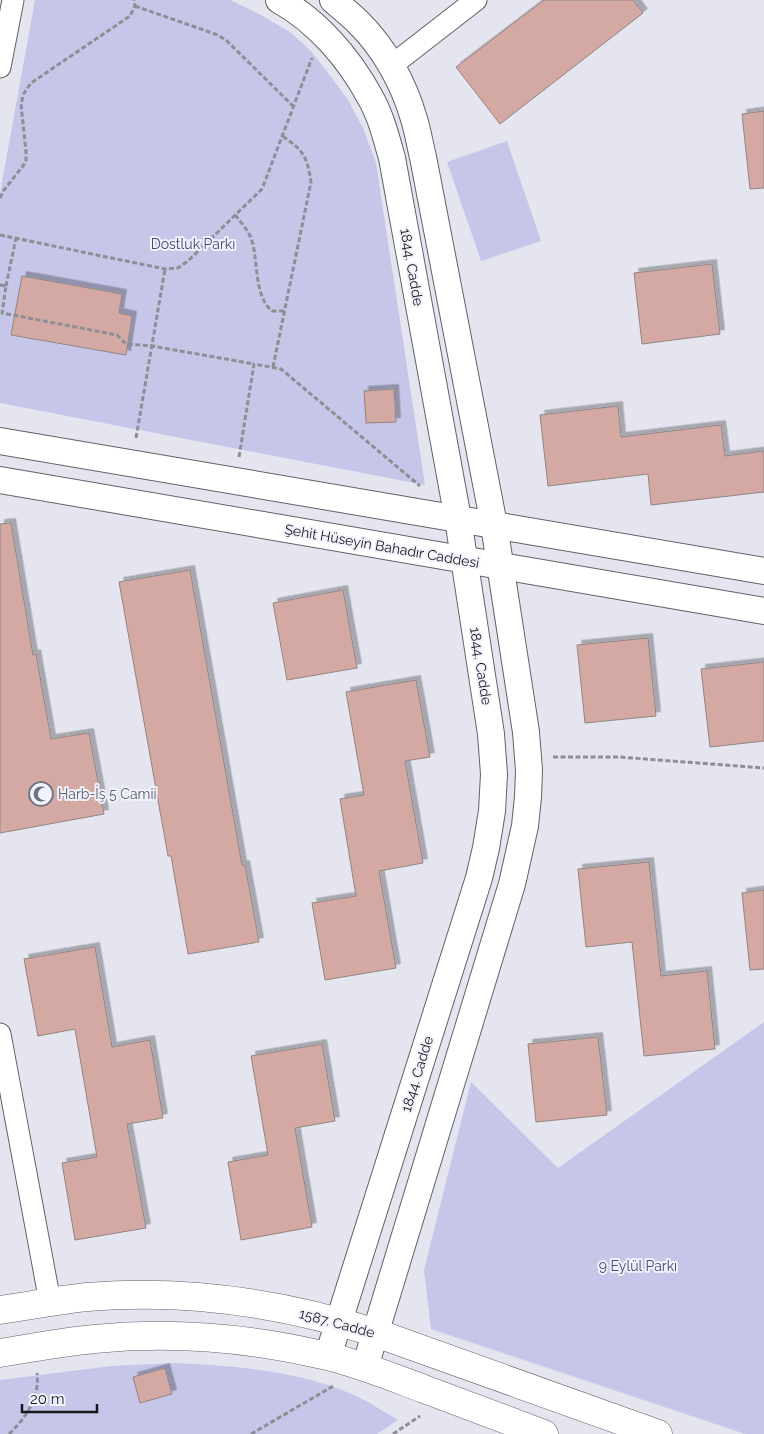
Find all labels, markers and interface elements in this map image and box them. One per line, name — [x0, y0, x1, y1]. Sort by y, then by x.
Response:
street label: 1844. Cadde — [397, 227, 427, 307]
park label: Dostluk Parkı — [151, 236, 235, 252]
street label: Şehit Hüseyin Bahadır Caddesi — [283, 521, 481, 571]
street label: 1844. Cadde — [467, 626, 495, 706]
mosque icon: Harb-İş 5 Camii — [28, 781, 54, 807]
place label: Harb-İş 5 Camii — [58, 784, 157, 802]
street label: 1844. Cadde — [398, 1034, 436, 1114]
park label: 9 Eylül Parkı — [599, 1258, 677, 1274]
street label: 1587. Cadde — [297, 1305, 377, 1341]
scale bar — [22, 1382, 98, 1414]
text: 20 m — [30, 1390, 65, 1408]

